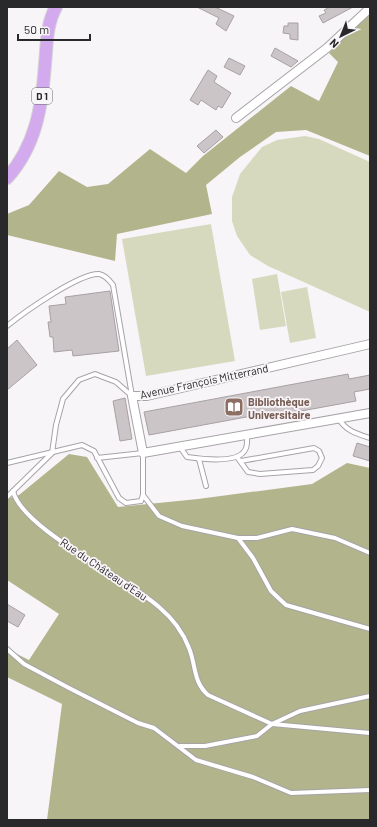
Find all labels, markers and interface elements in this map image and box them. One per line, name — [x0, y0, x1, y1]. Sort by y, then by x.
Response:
scale bar — [18, 16, 90, 42]
north arrow — [321, 16, 361, 56]
text: 50 m — [24, 22, 49, 36]
text: N — [327, 36, 341, 51]
road number: D 1 — [32, 88, 52, 104]
street label: Avenue François Mitterrand — [139, 361, 269, 401]
place label: Bibliothèque Universitaire — [248, 395, 310, 421]
library icon: Bibliothèque Universitaire — [223, 396, 245, 418]
street label: Rue du Château d'Eau — [58, 535, 150, 603]

